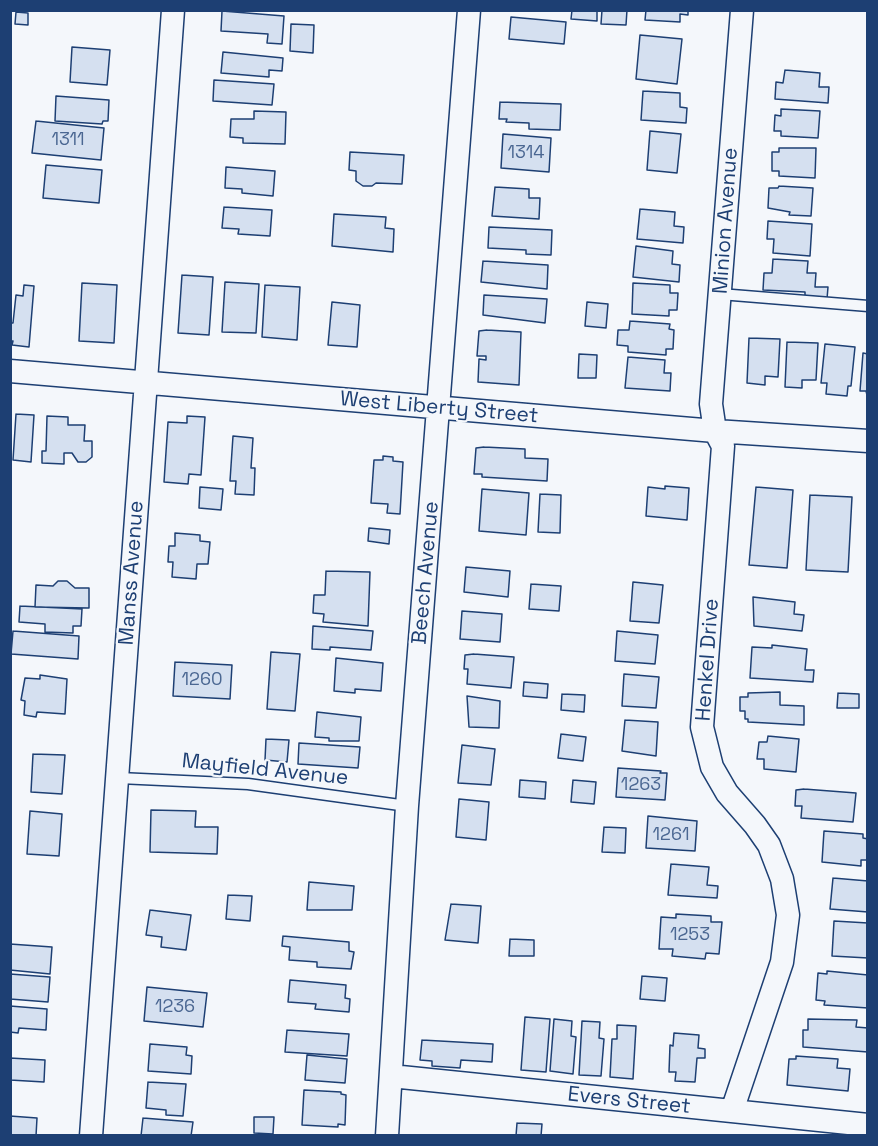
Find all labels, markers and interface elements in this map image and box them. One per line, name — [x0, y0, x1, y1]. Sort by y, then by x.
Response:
house number: 1311 — [51, 129, 85, 151]
house number: 1314 — [508, 142, 544, 164]
street label: Minion Avenue — [708, 147, 744, 295]
street label: West Liberty Street — [339, 387, 539, 429]
street label: Manss Avenue — [114, 500, 150, 646]
street label: Beech Avenue — [407, 500, 445, 646]
street label: Henkel Drive — [691, 598, 725, 722]
house number: 1260 — [182, 669, 222, 691]
street label: Mayfield Avenue — [180, 749, 350, 791]
house number: 1263 — [621, 774, 661, 796]
house number: 1261 — [653, 824, 689, 846]
house number: 1253 — [670, 924, 710, 946]
house number: 1236 — [155, 996, 195, 1018]
street label: Evers Street — [566, 1082, 692, 1120]

